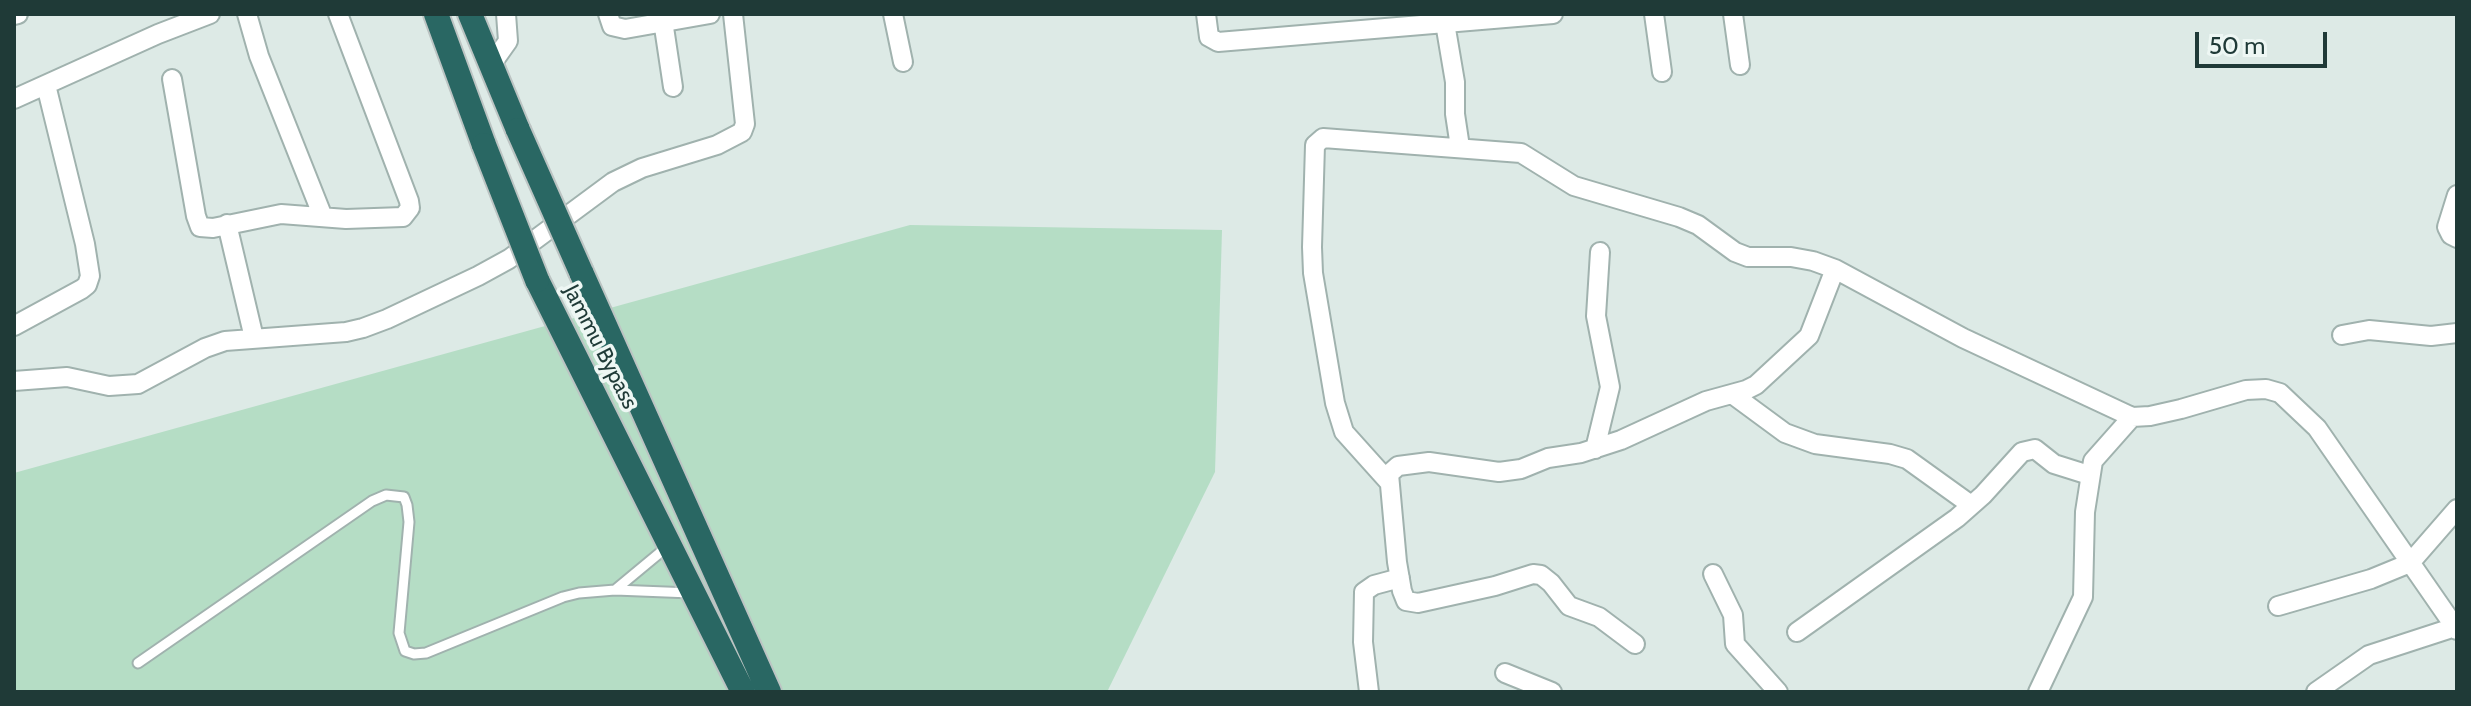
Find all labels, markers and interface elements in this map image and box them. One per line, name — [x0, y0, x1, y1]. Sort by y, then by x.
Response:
scale bar — [2199, 16, 2331, 66]
text: 50 m — [2209, 31, 2265, 60]
street label: Jammu Bypass — [557, 280, 643, 414]

